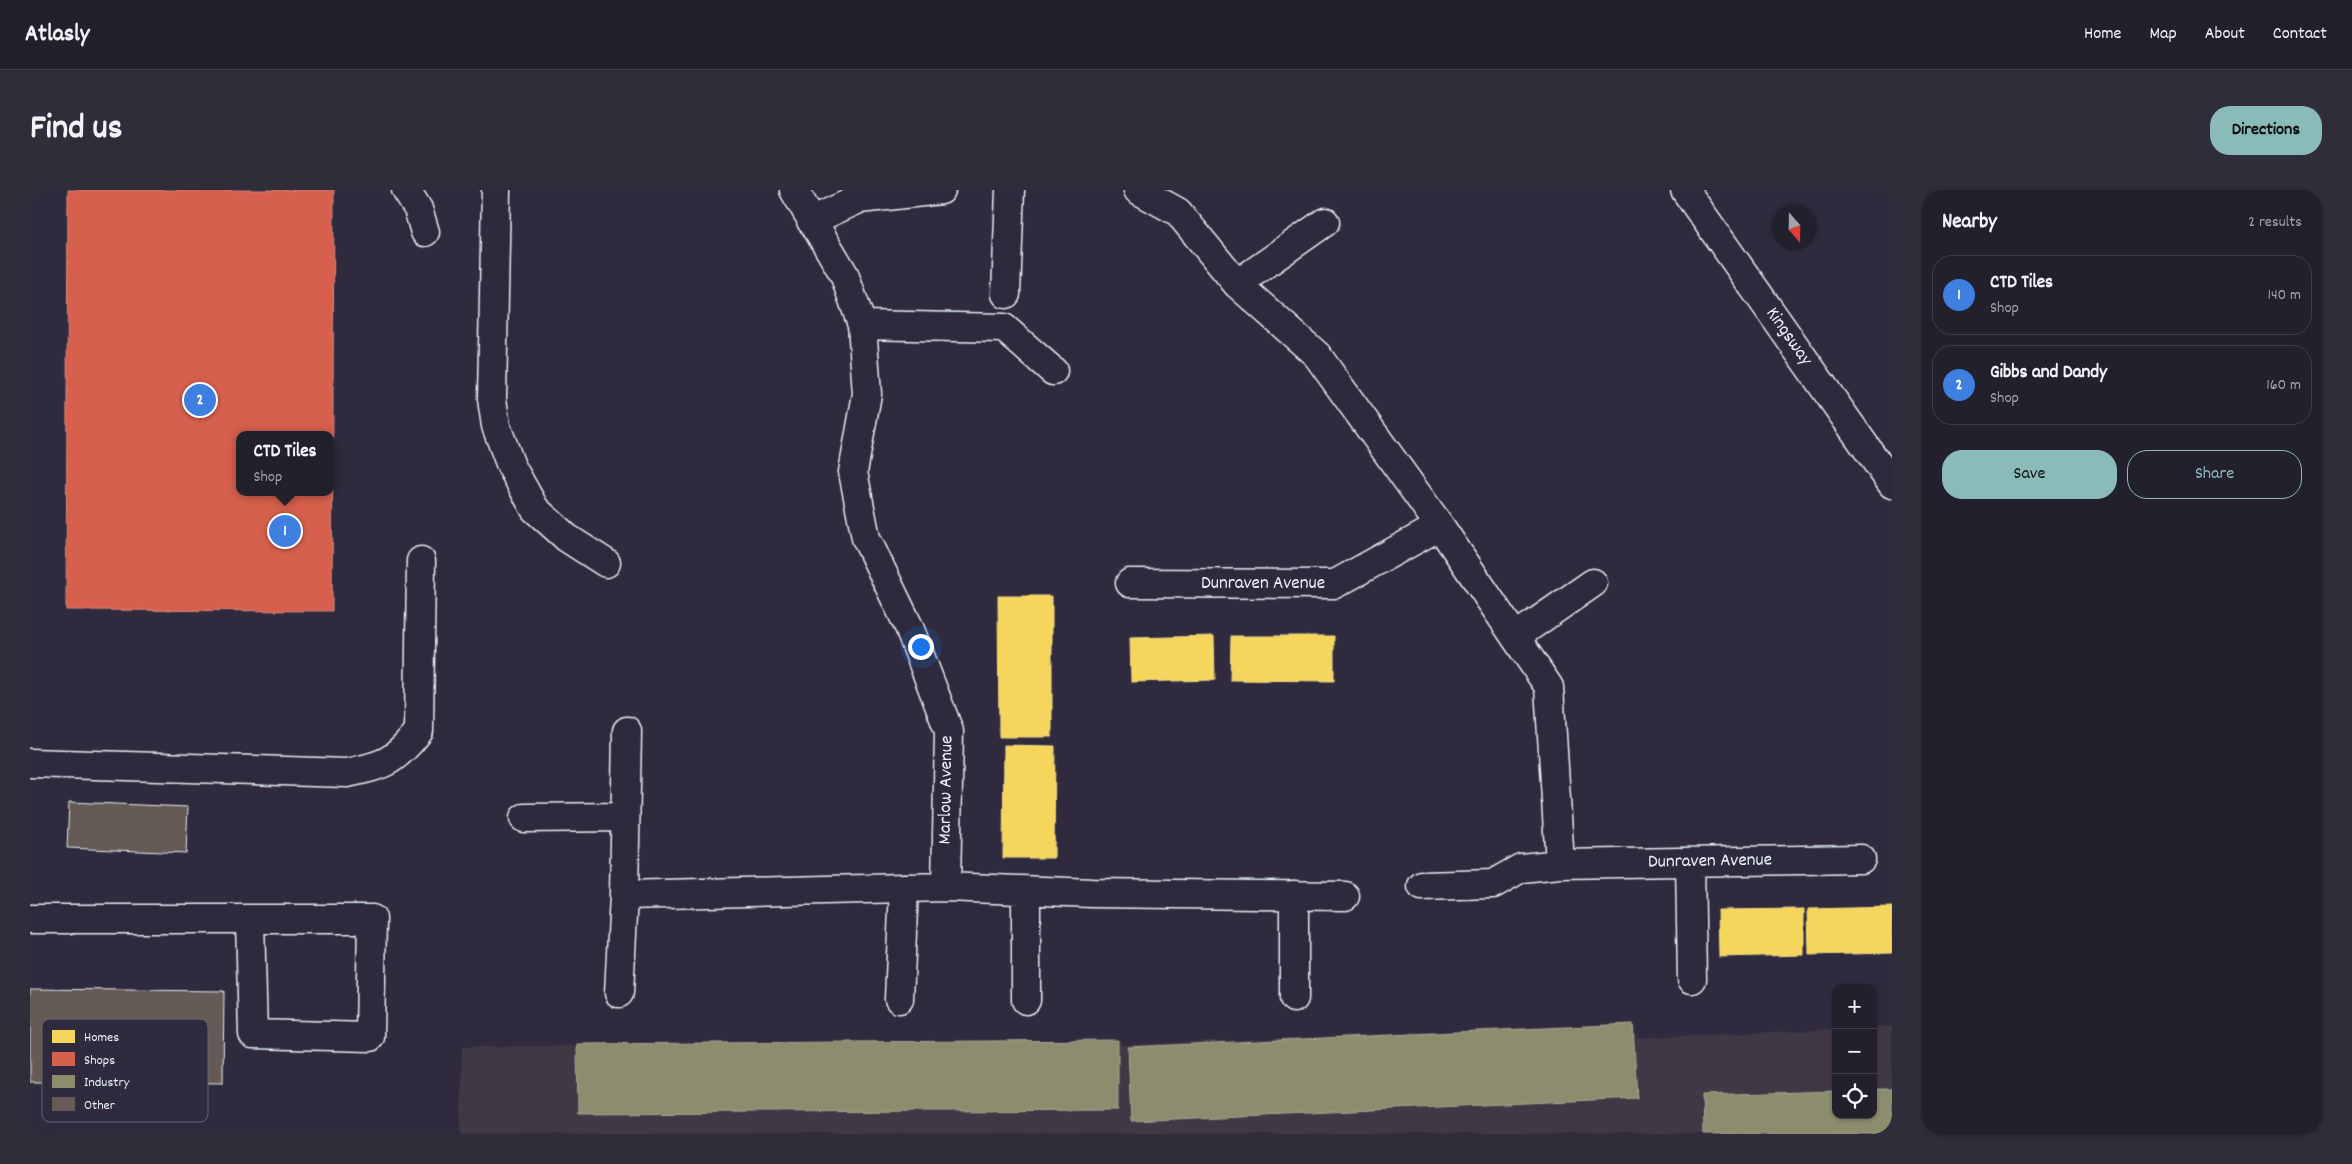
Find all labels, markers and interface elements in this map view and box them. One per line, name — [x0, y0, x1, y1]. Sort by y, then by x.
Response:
text: Atlasly — [25, 18, 89, 52]
text: Home — [2084, 22, 2121, 47]
text: Map — [2149, 22, 2177, 47]
text: About — [2205, 22, 2245, 47]
text: Contact — [2273, 22, 2327, 47]
text: Find us — [30, 105, 122, 155]
button: Directions — [2210, 106, 2322, 155]
north arrow — [1772, 205, 1817, 250]
text: Nearby — [1942, 208, 1997, 238]
text: 2 results — [2248, 211, 2302, 234]
text: CTD Tiles — [1990, 270, 2053, 297]
text: 1 — [1957, 284, 1961, 307]
text: 140 m — [2267, 284, 2301, 307]
text: Shop — [1990, 297, 2019, 320]
street label: Kingsway — [1758, 302, 1818, 372]
text: Gibbs and Dandy — [1990, 360, 2107, 387]
text: 2 — [1956, 374, 1963, 397]
text: 160 m — [2266, 374, 2301, 397]
pin: 2 — [184, 381, 216, 419]
text: Shop — [1990, 387, 2019, 410]
popup — [236, 431, 334, 496]
text: CTD Tiles — [253, 439, 317, 466]
button: Save — [1942, 450, 2117, 499]
button: Share — [2127, 450, 2302, 499]
text: Shop — [253, 466, 282, 489]
pin: 1 — [269, 512, 301, 550]
street label: Dunraven Avenue — [1201, 571, 1325, 598]
your location — [908, 634, 934, 660]
street label: Marlow Avenue — [933, 735, 961, 845]
street label: Dunraven Avenue — [1648, 847, 1772, 877]
map controls — [1832, 984, 1877, 1119]
button: + — [1832, 984, 1877, 1029]
legend — [42, 1019, 208, 1122]
text: Homes — [84, 1028, 119, 1048]
button: − — [1832, 1029, 1877, 1074]
text: Shops — [84, 1051, 115, 1071]
text: Industry — [84, 1073, 130, 1093]
button: locate — [1832, 1074, 1877, 1119]
text: Other — [84, 1096, 116, 1116]

